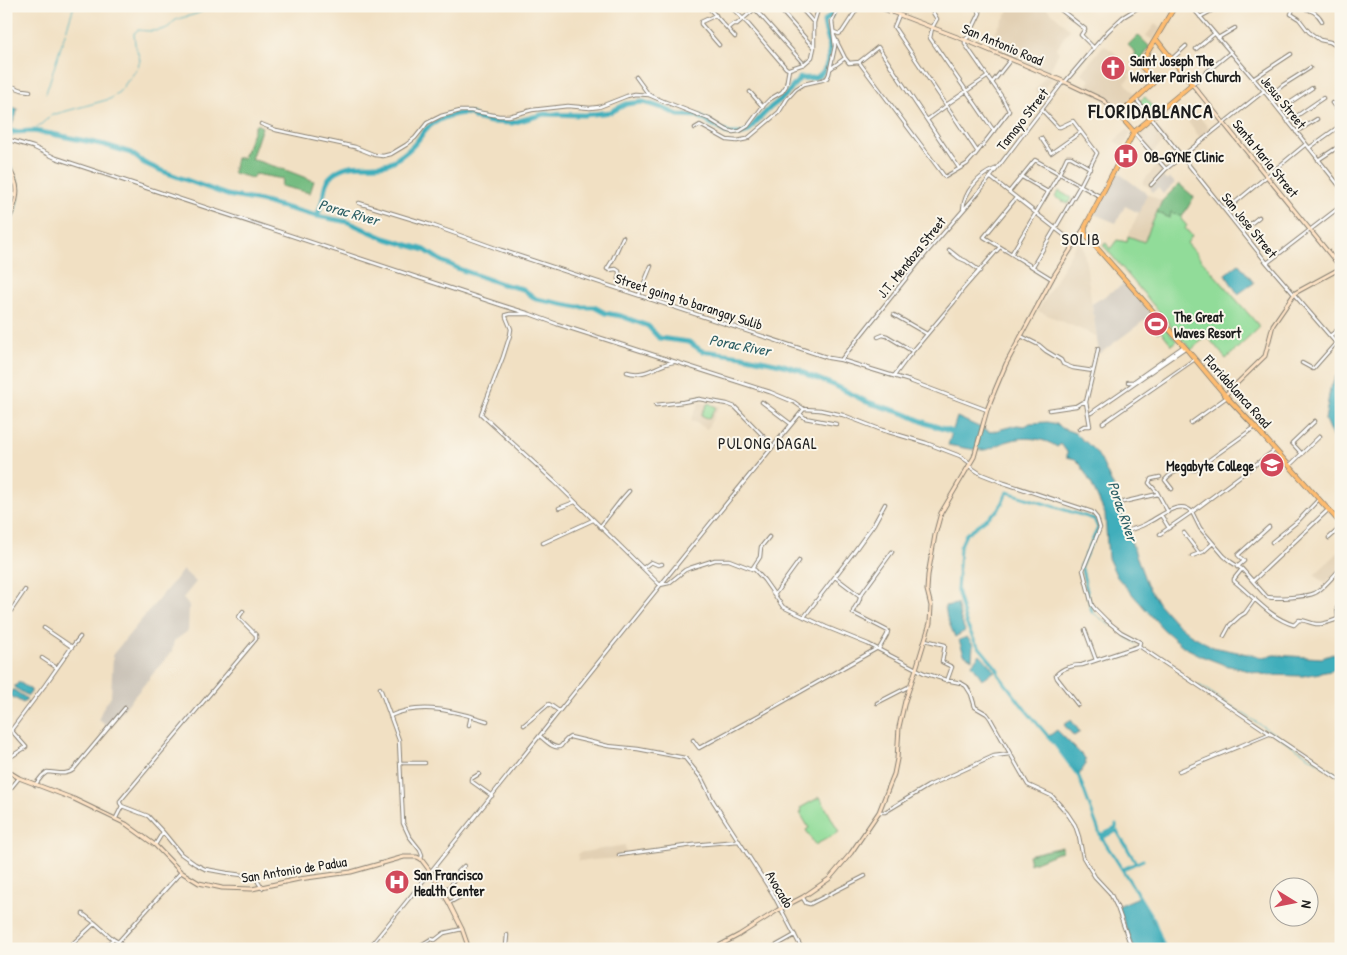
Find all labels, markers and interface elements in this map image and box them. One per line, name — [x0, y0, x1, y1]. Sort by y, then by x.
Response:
street label: San Antonio Road — [960, 18, 1047, 70]
place label: Saint Joseph The Worker Parish Church — [1130, 51, 1241, 86]
church icon: Saint Joseph The Worker Parish Church — [1100, 55, 1126, 81]
street label: Jesus Street — [1257, 72, 1311, 133]
street label: Tamayo Street — [992, 84, 1053, 155]
district label: FLORIDABLANCA — [1088, 98, 1213, 124]
street label: Santa Maria Street — [1229, 115, 1304, 201]
hospital icon: OB-GYNE Clinic — [1113, 143, 1139, 169]
place label: OB-GYNE Clinic — [1144, 147, 1224, 166]
street label: San Jose Street — [1218, 188, 1282, 262]
water label: Porac River — [316, 193, 384, 231]
street label: J.T. Mendoza Street — [872, 212, 950, 302]
district label: SOLIB — [1061, 228, 1101, 250]
street label: Street going to barangay Sulib — [612, 268, 766, 335]
place label: The Great Waves Resort — [1173, 307, 1242, 342]
sports icon: The Great Waves Resort — [1143, 311, 1169, 337]
water label: Porac River — [708, 329, 775, 362]
street label: Floridablanca Road — [1199, 350, 1276, 432]
district label: PULONG DAGAL — [718, 432, 818, 454]
school or university icon: Megabyte College — [1259, 452, 1285, 478]
place label: Megabyte College — [1166, 456, 1254, 477]
water label: Porac River — [1103, 478, 1144, 546]
street label: San Antonio de Padua — [240, 851, 349, 887]
place label: San Francisco Health Center — [414, 865, 485, 900]
street label: Avocado — [762, 867, 799, 911]
hospital icon: San Francisco Health Center — [384, 869, 410, 895]
north arrow — [1270, 878, 1320, 928]
text: N — [1297, 899, 1317, 910]

